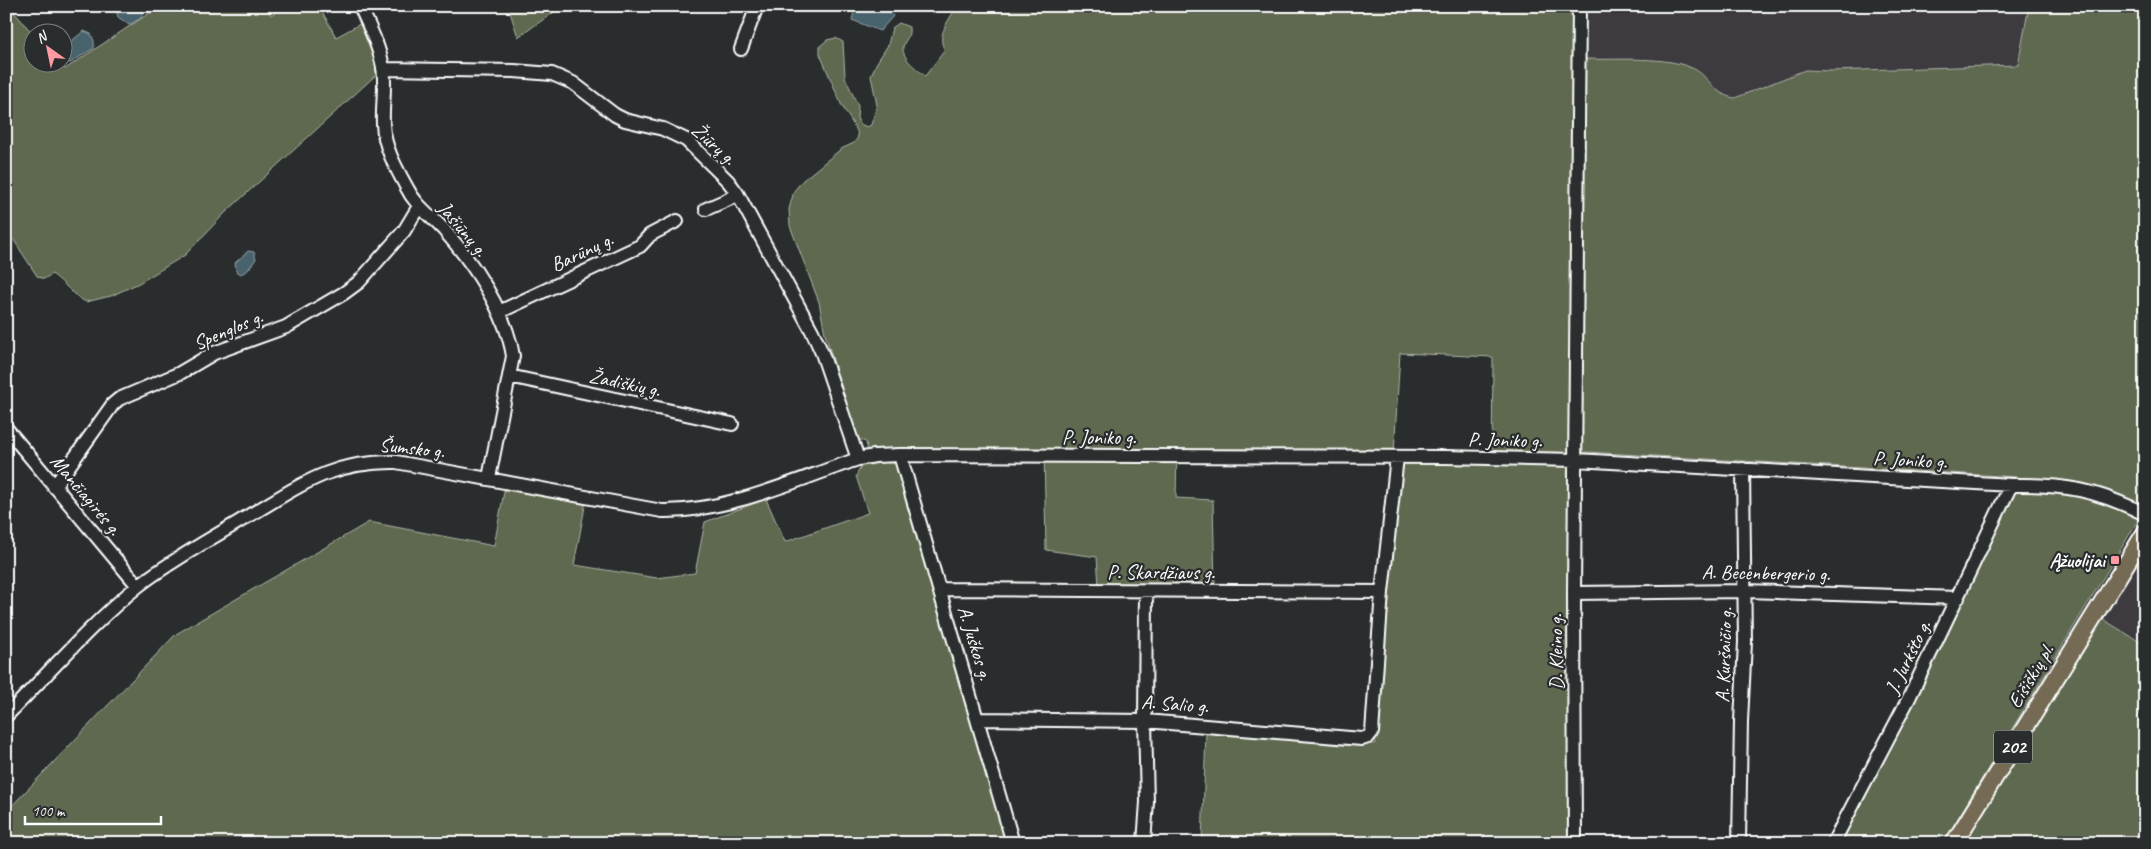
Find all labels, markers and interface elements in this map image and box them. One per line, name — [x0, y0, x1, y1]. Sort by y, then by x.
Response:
north arrow — [22, 22, 72, 72]
text: N — [33, 27, 51, 47]
street label: Žiūrų g. — [686, 117, 742, 171]
street label: Jašiūnų g. — [432, 195, 493, 262]
street label: Barūnų g. — [547, 227, 617, 277]
street label: Spenglos g. — [189, 304, 267, 356]
street label: Žadiškių g. — [587, 363, 663, 403]
street label: P. Joniko g. — [1062, 425, 1136, 450]
street label: P. Joniko g. — [1468, 427, 1542, 453]
street label: Šumsko g. — [378, 432, 446, 464]
street label: P. Joniko g. — [1872, 446, 1948, 474]
street label: Mančiagirės g. — [45, 449, 127, 541]
place label: Ąžuolijai — [2049, 548, 2108, 573]
marker: Ąžuolijai — [2109, 554, 2121, 566]
street label: A. Becenbergerio g. — [1702, 559, 1830, 587]
street label: P. Skardžiaus g. — [1107, 560, 1215, 585]
street label: A. Juškos g. — [952, 603, 998, 683]
street label: A. Kuršaičio g. — [1710, 607, 1738, 703]
street label: D. Kleino g. — [1543, 614, 1569, 690]
street label: J. Jurkšto g. — [1879, 616, 1937, 699]
street label: Eišiškių pl. — [2002, 639, 2060, 712]
street label: A. Salio g. — [1141, 689, 1209, 719]
road number: 202 — [1994, 730, 2032, 764]
scale bar — [25, 794, 161, 826]
text: 100 m — [32, 802, 66, 821]

